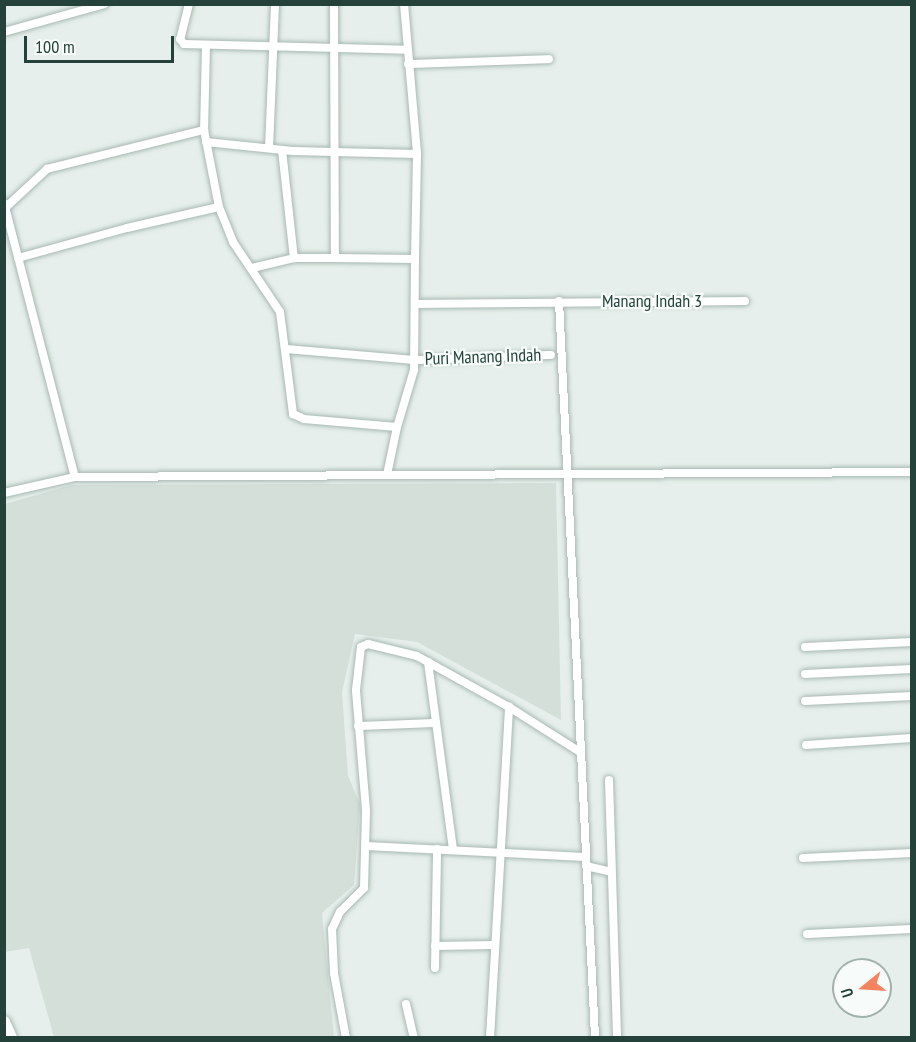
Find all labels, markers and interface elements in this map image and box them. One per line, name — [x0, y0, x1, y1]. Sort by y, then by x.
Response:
scale bar — [27, 24, 177, 62]
text: 100 m — [35, 35, 75, 58]
street label: Manang Indah 3 — [602, 290, 702, 312]
street label: Puri Manang Indah — [424, 344, 542, 370]
north arrow — [832, 958, 892, 1018]
text: U — [836, 986, 858, 1000]

